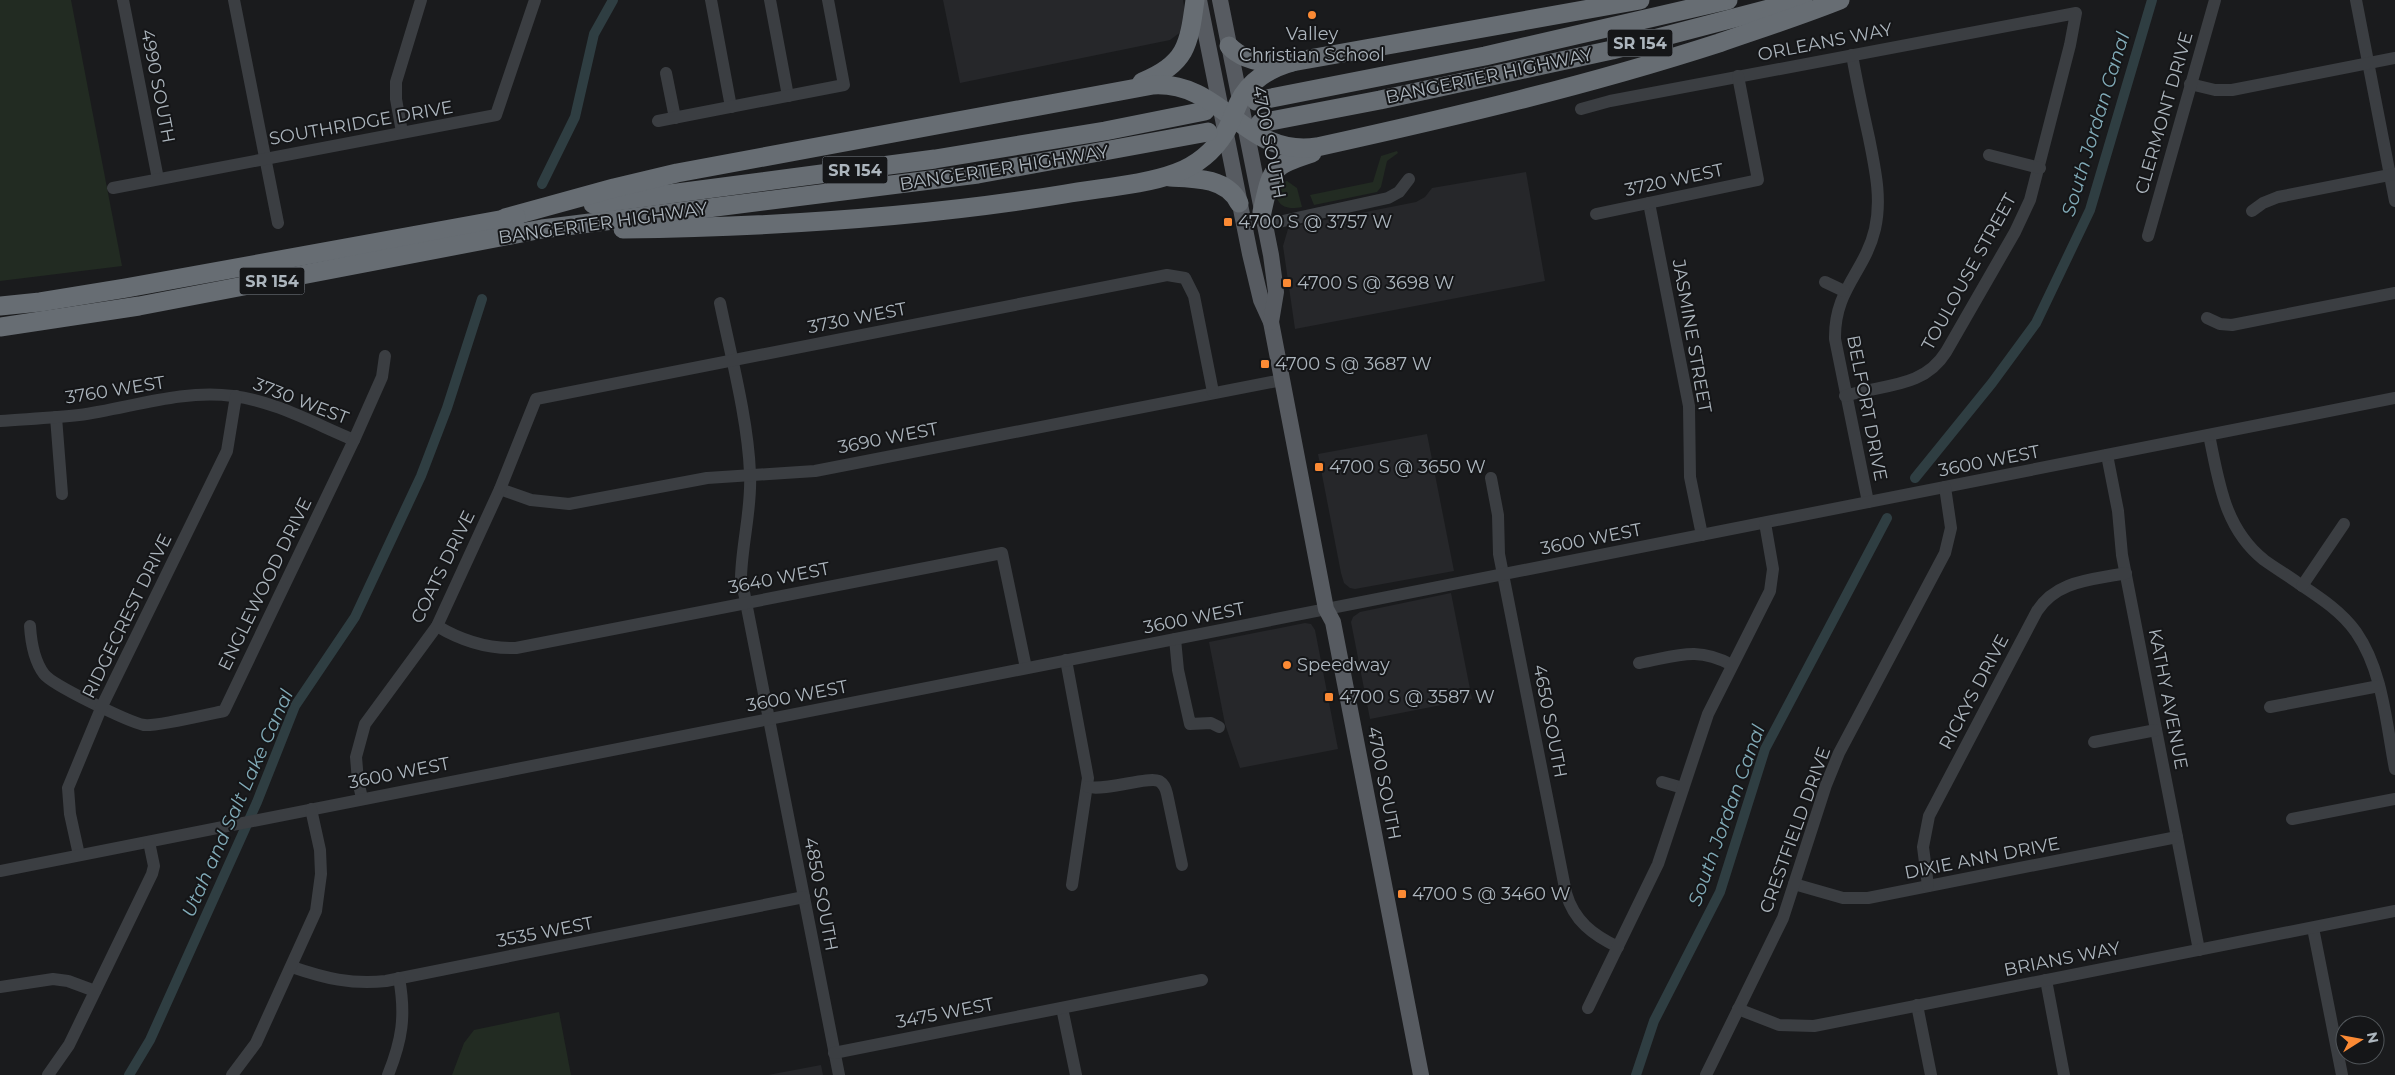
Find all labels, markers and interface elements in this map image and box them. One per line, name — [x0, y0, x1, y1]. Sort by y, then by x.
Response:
marker: Valley Christian School — [1306, 9, 1318, 21]
street label: ORLEANS WAY — [1756, 18, 1895, 66]
place label: Valley Christian School — [1239, 23, 1385, 66]
street label: 4990 SOUTH — [136, 27, 180, 145]
road number: SR 154 — [1608, 29, 1672, 56]
water label: South Jordan Canal — [2057, 29, 2135, 219]
street label: CLERMONT DRIVE — [2130, 29, 2198, 197]
street label: BANGERTER HIGHWAY — [1383, 43, 1595, 109]
street label: 4700 SOUTH — [1247, 83, 1291, 201]
street label: SOUTHRIDGE DRIVE — [267, 96, 455, 150]
street label: BANGERTER HIGHWAY — [898, 141, 1111, 195]
road number: SR 154 — [822, 156, 888, 184]
street label: 3720 WEST — [1623, 159, 1726, 201]
street label: TOULOUSE STREET — [1917, 189, 2022, 354]
street label: BANGERTER HIGHWAY — [497, 197, 710, 249]
place label: 4700 S @ 3757 W — [1238, 211, 1392, 233]
marker: 4700 S @ 3757 W — [1222, 216, 1234, 228]
street label: JASMINE STREET — [1668, 257, 1716, 415]
road number: SR 154 — [240, 268, 304, 294]
place label: 4700 S @ 3698 W — [1297, 272, 1454, 294]
marker: 4700 S @ 3698 W — [1281, 277, 1293, 289]
street label: 3730 WEST — [806, 298, 909, 338]
street label: BELFORT DRIVE — [1842, 333, 1892, 483]
place label: 4700 S @ 3687 W — [1275, 353, 1432, 375]
marker: 4700 S @ 3687 W — [1259, 358, 1271, 370]
street label: 3760 WEST — [64, 371, 167, 409]
street label: 3730 WEST — [250, 373, 352, 429]
street label: 3690 WEST — [836, 417, 941, 459]
street label: 3600 WEST — [1937, 440, 2042, 482]
place label: 4700 S @ 3650 W — [1329, 456, 1486, 478]
marker: 4700 S @ 3650 W — [1313, 461, 1325, 473]
street label: ENGLEWOOD DRIVE — [214, 494, 316, 674]
street label: COATS DRIVE — [406, 507, 480, 627]
street label: 3600 WEST — [1539, 518, 1644, 560]
street label: RIDGECREST DRIVE — [78, 530, 176, 702]
street label: 3640 WEST — [727, 557, 832, 599]
street label: 3600 WEST — [1142, 597, 1247, 639]
street label: KATHY AVENUE — [2144, 627, 2192, 771]
street label: RICKYS DRIVE — [1934, 631, 2014, 753]
place label: Speedway — [1297, 654, 1390, 676]
marker: Speedway — [1281, 659, 1293, 671]
street label: 4650 SOUTH — [1528, 663, 1572, 779]
street label: 3600 WEST — [745, 675, 850, 717]
water label: Utah and Salt Lake Canal — [177, 685, 299, 921]
place label: 4700 S @ 3587 W — [1339, 686, 1495, 708]
marker: 4700 S @ 3587 W — [1323, 691, 1335, 703]
water label: South Jordan Canal — [1683, 721, 1770, 909]
street label: 4700 SOUTH — [1362, 724, 1406, 842]
street label: CRESTFIELD DRIVE — [1755, 744, 1835, 916]
street label: 3600 WEST — [347, 752, 452, 794]
street label: DIXIE ANN DRIVE — [1902, 832, 2062, 884]
street label: 4850 SOUTH — [799, 835, 843, 953]
place label: 4700 S @ 3460 W — [1412, 883, 1571, 905]
marker: 4700 S @ 3460 W — [1396, 888, 1408, 900]
street label: 3535 WEST — [495, 912, 596, 952]
street label: BRIANS WAY — [2002, 937, 2123, 981]
street label: 3475 WEST — [894, 993, 996, 1033]
north arrow — [2335, 1015, 2385, 1065]
text: N — [2363, 1030, 2383, 1045]

